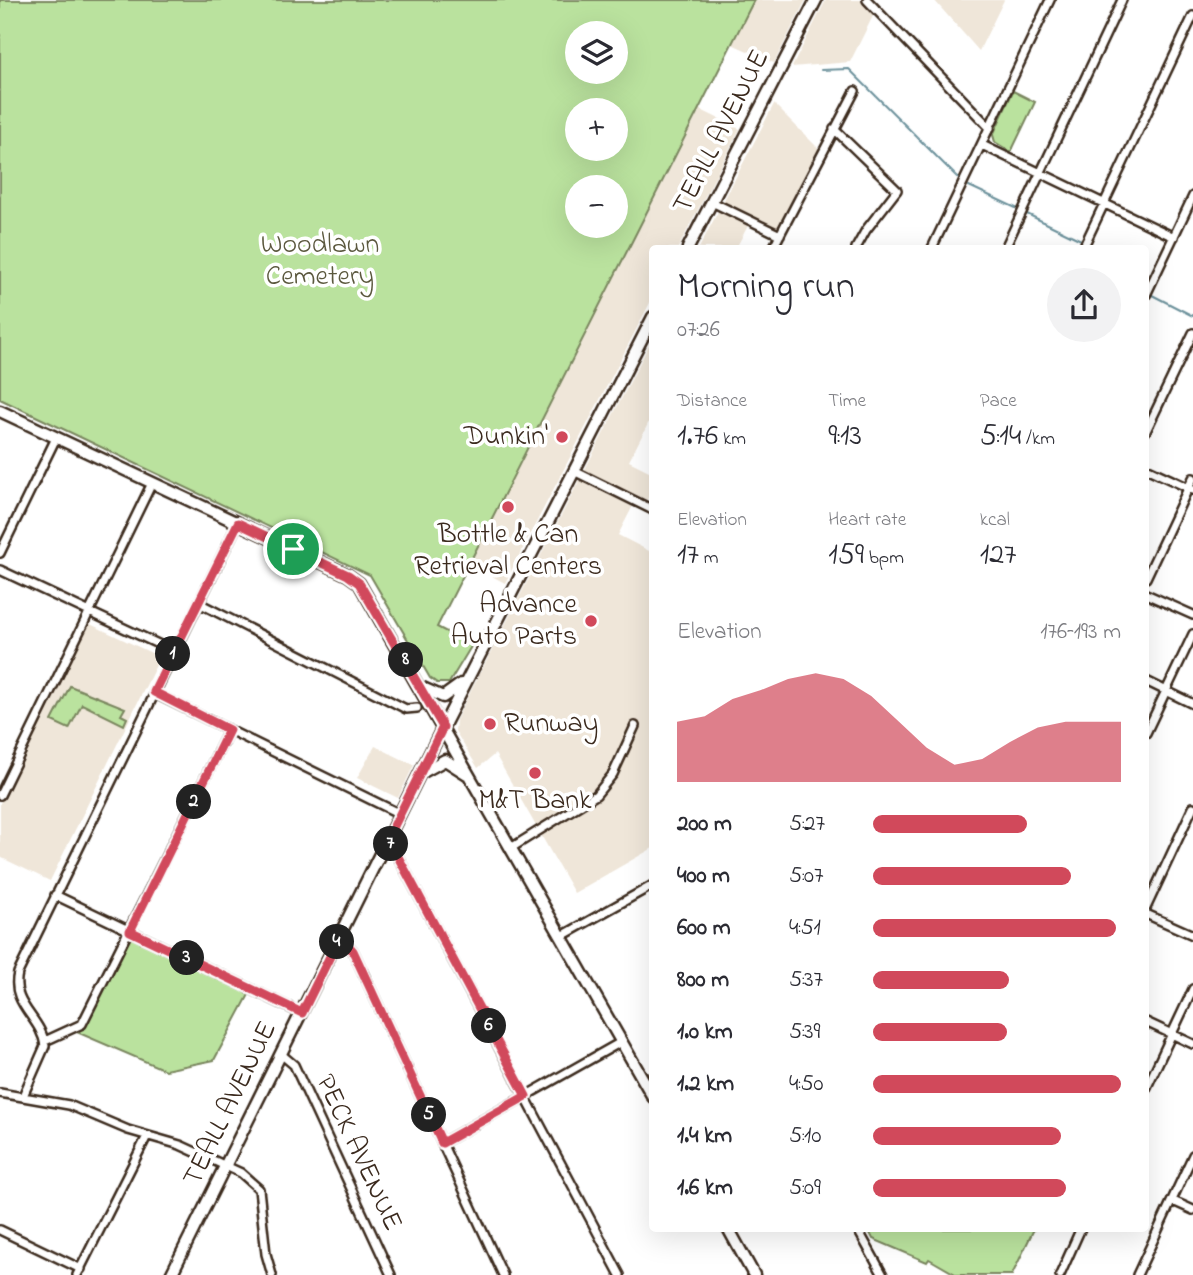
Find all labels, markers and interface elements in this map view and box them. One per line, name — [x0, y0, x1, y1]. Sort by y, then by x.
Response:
map controls — [565, 21, 628, 238]
button: layers — [565, 21, 628, 84]
street label: TEALL AVENUE — [663, 43, 781, 221]
button: + — [565, 98, 628, 161]
button: − — [565, 175, 628, 238]
park label: Woodlawn Cemetery — [261, 225, 379, 298]
text: Morning run — [677, 260, 855, 316]
button: share — [1047, 268, 1121, 342]
text: 07:26 — [677, 314, 720, 347]
text: Distance — [677, 388, 747, 415]
text: Time — [828, 388, 866, 415]
text: Pace — [980, 388, 1017, 415]
text: 1.76 — [677, 415, 718, 459]
text: 9:13 — [828, 415, 862, 459]
text: 5:14 — [980, 415, 1021, 459]
place label: Dunkin' — [463, 417, 548, 458]
text: km — [718, 426, 746, 453]
text: /km — [1021, 426, 1055, 453]
marker: Dunkin' — [554, 429, 570, 445]
marker: Bottle & Can Retrieval Centers — [500, 499, 516, 515]
text: Elevation — [677, 507, 747, 534]
text: Heart rate — [828, 507, 906, 534]
text: kcal — [980, 507, 1010, 534]
place label: Bottle & Can Retrieval Centers — [414, 515, 602, 588]
pin — [263, 519, 323, 579]
icon: arrive — [274, 530, 312, 568]
text: 17 — [677, 534, 699, 578]
text: 159 — [828, 534, 864, 578]
text: 127 — [980, 534, 1016, 578]
text: m — [699, 545, 718, 572]
text: bpm — [864, 545, 904, 572]
place label: Advance Auto Parts — [451, 585, 577, 658]
marker: Advance Auto Parts — [583, 613, 599, 629]
text: Elevation — [677, 616, 762, 649]
text: 176–193 m — [1040, 616, 1121, 649]
pin: 1 — [156, 636, 190, 672]
text: 1 — [169, 640, 176, 667]
pin: 8 — [388, 642, 424, 678]
text: 8 — [402, 646, 409, 673]
place label: Runway — [504, 704, 598, 745]
marker: Runway — [482, 716, 498, 732]
marker: M&T Bank — [527, 765, 543, 781]
place label: M&T Bank — [479, 781, 592, 822]
pin: 2 — [176, 784, 212, 820]
text: 2 — [189, 788, 198, 815]
text: 200 m — [677, 808, 732, 841]
text: 5:27 — [789, 808, 825, 841]
pin: 7 — [374, 826, 408, 862]
text: 7 — [387, 830, 394, 857]
text: 400 m — [677, 860, 730, 893]
text: 5:07 — [789, 860, 824, 893]
text: 600 m — [677, 912, 731, 945]
text: 4:51 — [789, 912, 821, 945]
pin: 4 — [320, 925, 354, 960]
text: 4 — [333, 928, 340, 955]
pin: 3 — [170, 940, 204, 976]
text: 3 — [183, 944, 190, 971]
text: 800 m — [677, 964, 729, 997]
text: 5:37 — [789, 964, 823, 997]
pin: 6 — [472, 1009, 506, 1044]
text: 6 — [484, 1012, 493, 1039]
street label: TEALL AVENUE — [173, 1015, 289, 1193]
text: 1.0 km — [677, 1016, 733, 1049]
text: 5:39 — [789, 1016, 821, 1049]
street label: PECK AVENUE — [304, 1068, 412, 1238]
text: 1.2 km — [677, 1068, 734, 1101]
text: 4:50 — [789, 1068, 824, 1101]
pin: 5 — [412, 1098, 446, 1132]
text: 5 — [423, 1101, 434, 1128]
text: 1.4 km — [677, 1120, 732, 1153]
text: 5:10 — [789, 1120, 821, 1153]
text: 1.6 km — [677, 1172, 733, 1205]
text: 5:09 — [789, 1172, 821, 1205]

